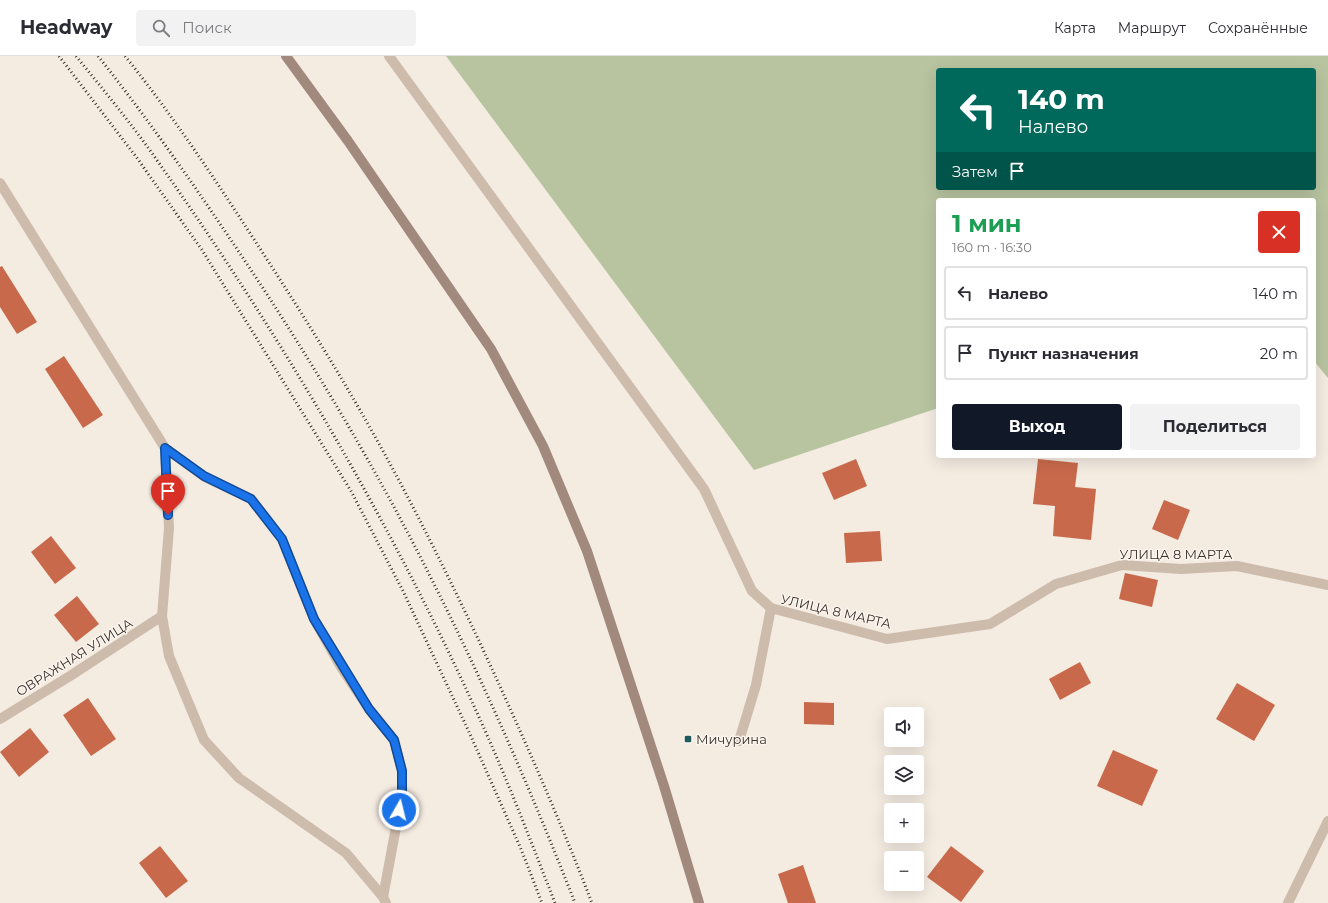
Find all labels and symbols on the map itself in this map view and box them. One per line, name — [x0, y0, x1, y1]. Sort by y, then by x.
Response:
pin — [151, 474, 185, 515]
street label: УЛИЦА 8 МАРТА — [1120, 546, 1233, 562]
street label: УЛИЦА 8 МАРТА — [779, 591, 893, 632]
street label: ОВРАЖНАЯ УЛИЦА — [13, 614, 135, 699]
place label: Мичурина — [696, 731, 767, 747]
marker: Мичурина — [683, 734, 693, 744]
position arrow — [378, 789, 420, 831]

